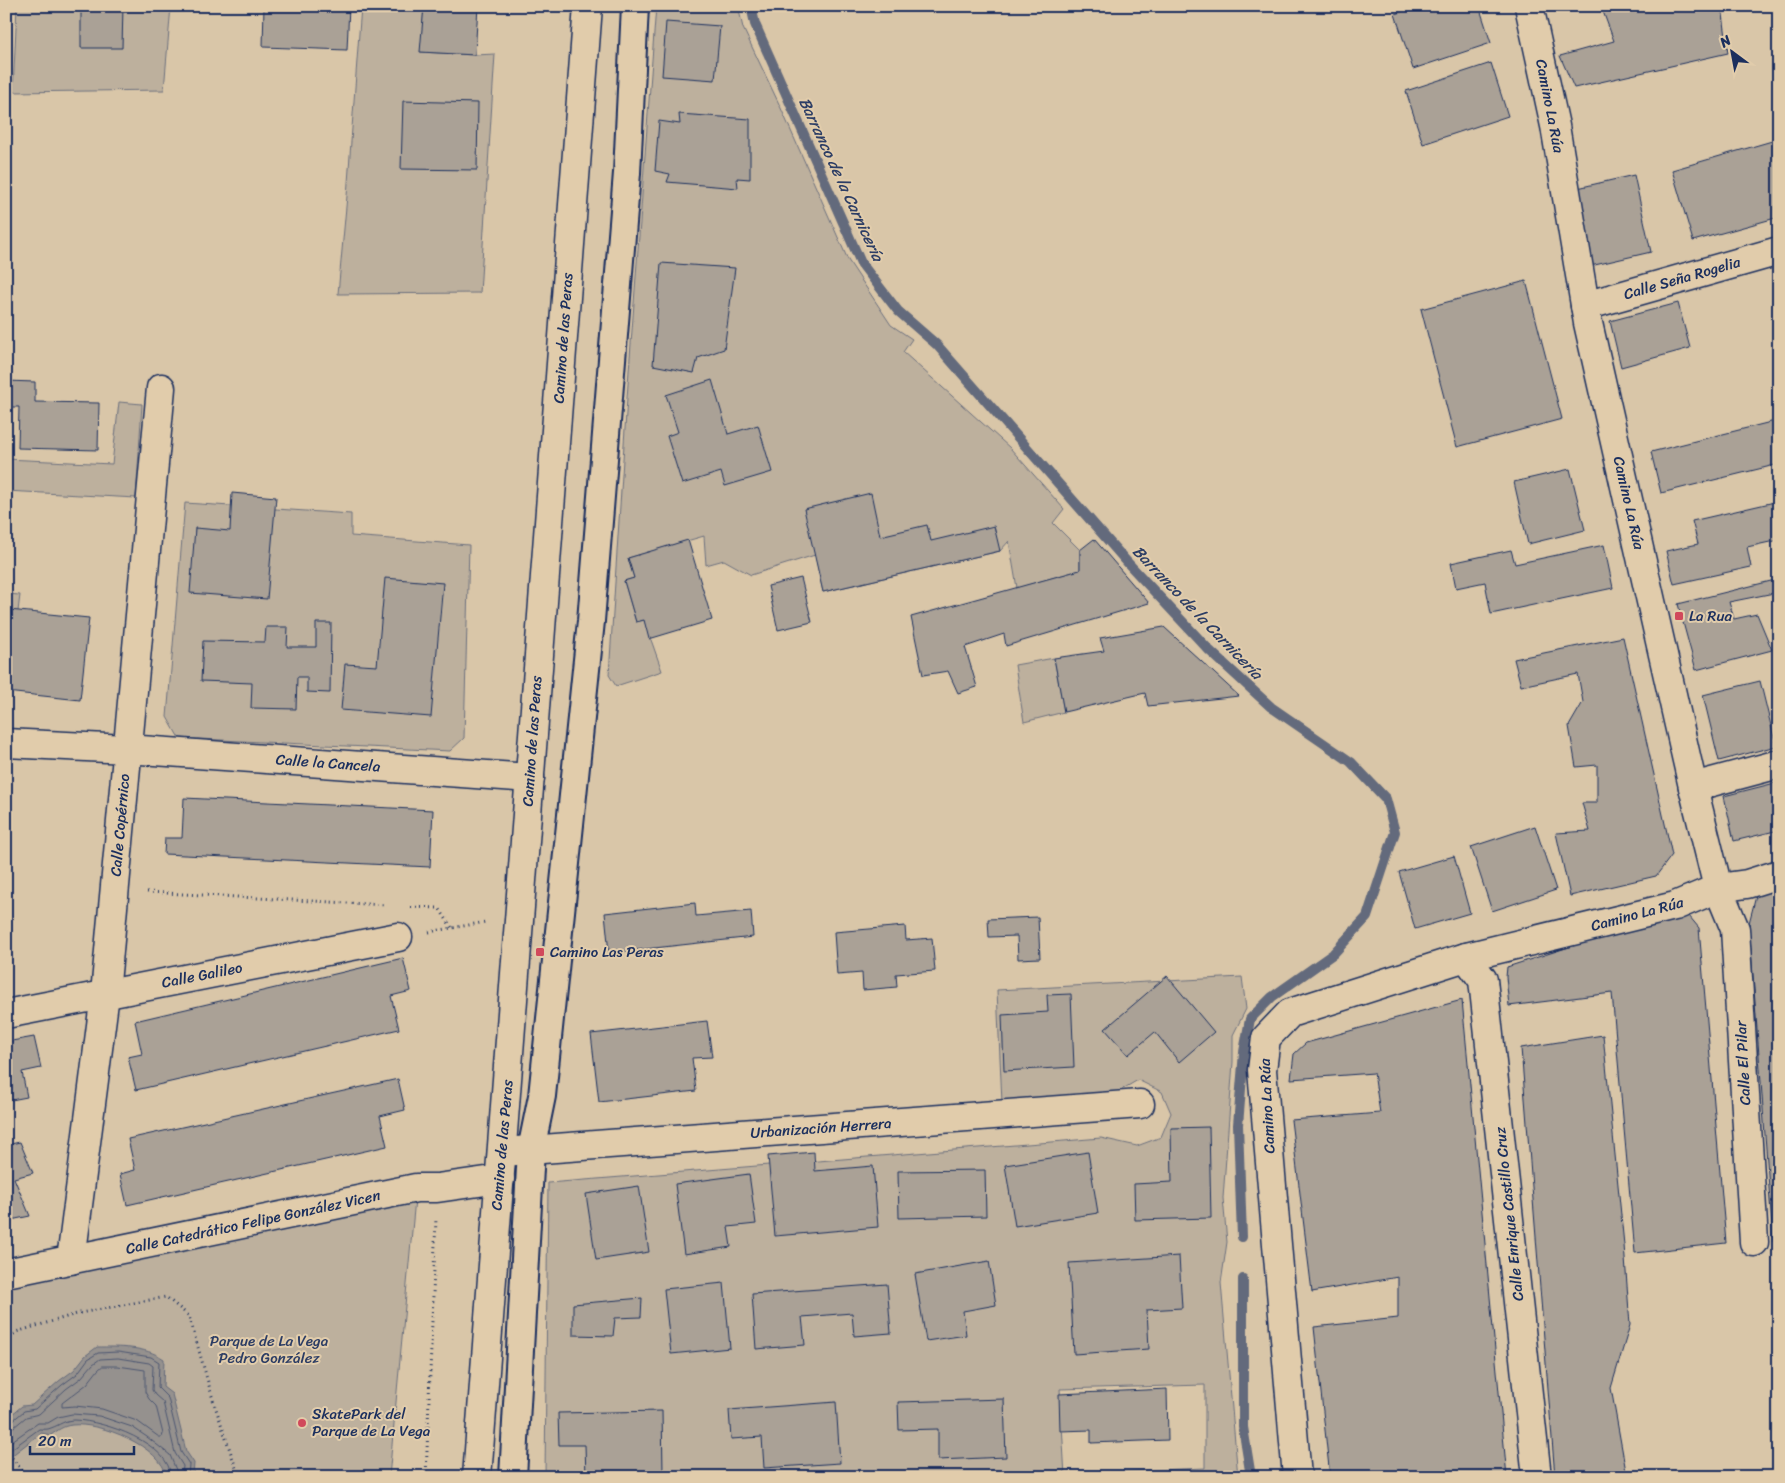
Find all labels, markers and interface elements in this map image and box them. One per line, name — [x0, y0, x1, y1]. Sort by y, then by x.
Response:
north arrow — [1708, 28, 1758, 78]
text: N — [1714, 28, 1736, 55]
street label: Camino La Rúa — [1528, 57, 1572, 156]
water label: Barranco de la Carnicería — [791, 92, 893, 268]
street label: Calle Seña Rogelia — [1620, 249, 1744, 307]
street label: Camino de las Peras — [545, 272, 581, 404]
street label: Camino La Rúa — [1606, 454, 1652, 553]
water label: Barranco de la Carnicería — [1125, 538, 1271, 688]
place label: La Rua — [1689, 603, 1733, 629]
marker: La Rua — [1673, 610, 1685, 622]
street label: Camino de las Peras — [514, 675, 550, 807]
street label: Calle la Cancela — [275, 746, 382, 780]
street label: Calle Copérnico — [103, 772, 137, 877]
street label: Camino La Rúa — [1588, 889, 1687, 939]
place label: Camino Las Peras — [550, 939, 664, 965]
marker: Camino Las Peras — [534, 946, 546, 958]
street label: Calle Galileo — [159, 954, 245, 996]
street label: Calle El Pilar — [1728, 1019, 1758, 1106]
street label: Camino La Rúa — [1252, 1057, 1282, 1154]
street label: Camino de las Peras — [483, 1079, 521, 1211]
street label: Urbanización Herrera — [750, 1110, 893, 1146]
street label: Calle Enrique Castillo Cruz — [1487, 1125, 1531, 1303]
street label: Calle Catedrático Felipe González Vicen — [123, 1182, 383, 1262]
park label: Parque de La Vega Pedro González — [210, 1328, 329, 1371]
place label: SkatePark del Parque de La Vega — [312, 1401, 431, 1444]
marker: SkatePark del Parque de La Vega — [296, 1417, 308, 1429]
scale bar — [30, 1423, 134, 1455]
text: 20 m — [38, 1428, 72, 1454]

